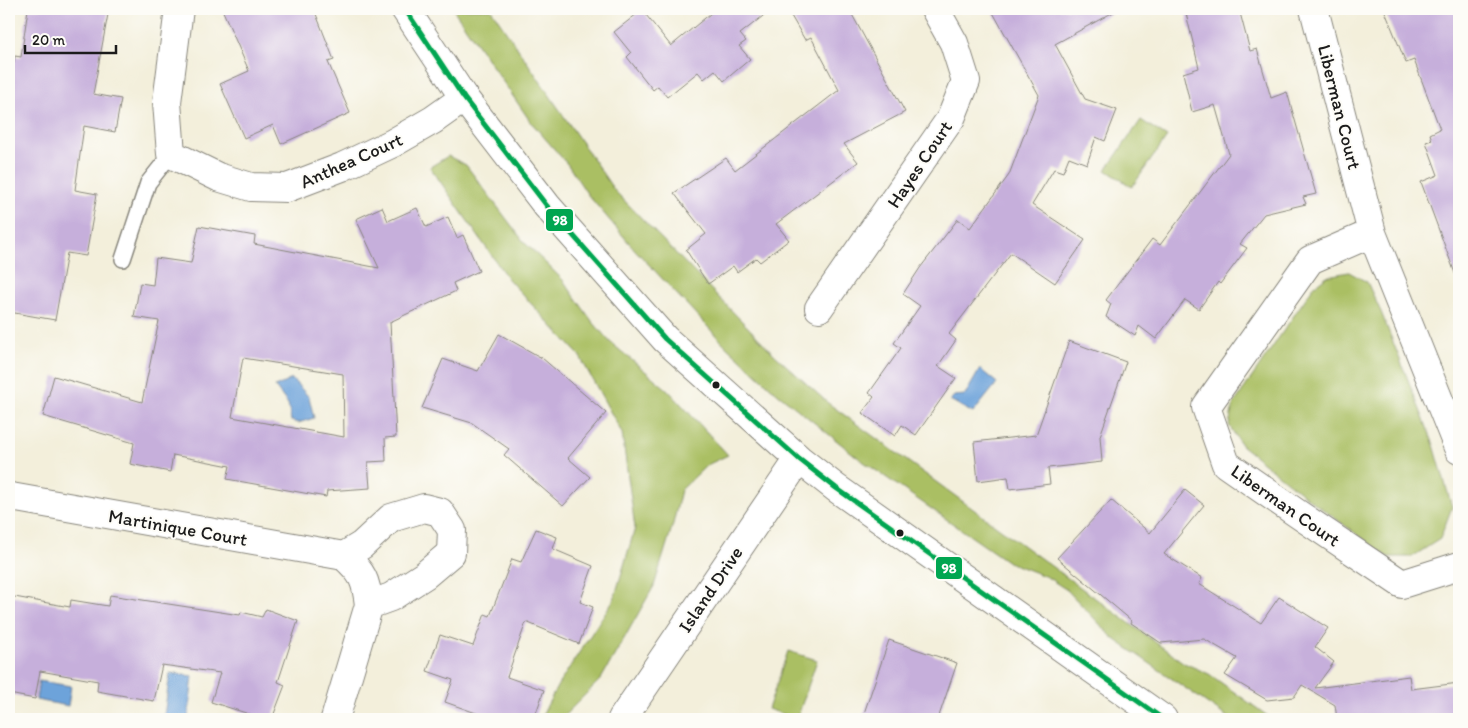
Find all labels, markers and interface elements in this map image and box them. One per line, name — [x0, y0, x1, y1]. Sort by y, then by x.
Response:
scale bar — [25, 22, 116, 54]
text: 20 m — [32, 31, 66, 49]
street label: Liberman Court — [1313, 42, 1366, 172]
street label: Hayes Court — [882, 116, 957, 212]
street label: Anthea Court — [296, 128, 406, 193]
line badge: 98 — [545, 208, 574, 232]
text: 98 — [553, 212, 568, 229]
unlabelled marker — [711, 380, 721, 390]
street label: Liberman Court — [1227, 459, 1345, 552]
street label: Martinique Court — [107, 504, 249, 551]
unlabelled marker — [895, 528, 905, 538]
street label: Island Drive — [673, 542, 748, 637]
line badge: 98 — [935, 556, 963, 580]
text: 98 — [942, 560, 957, 577]

